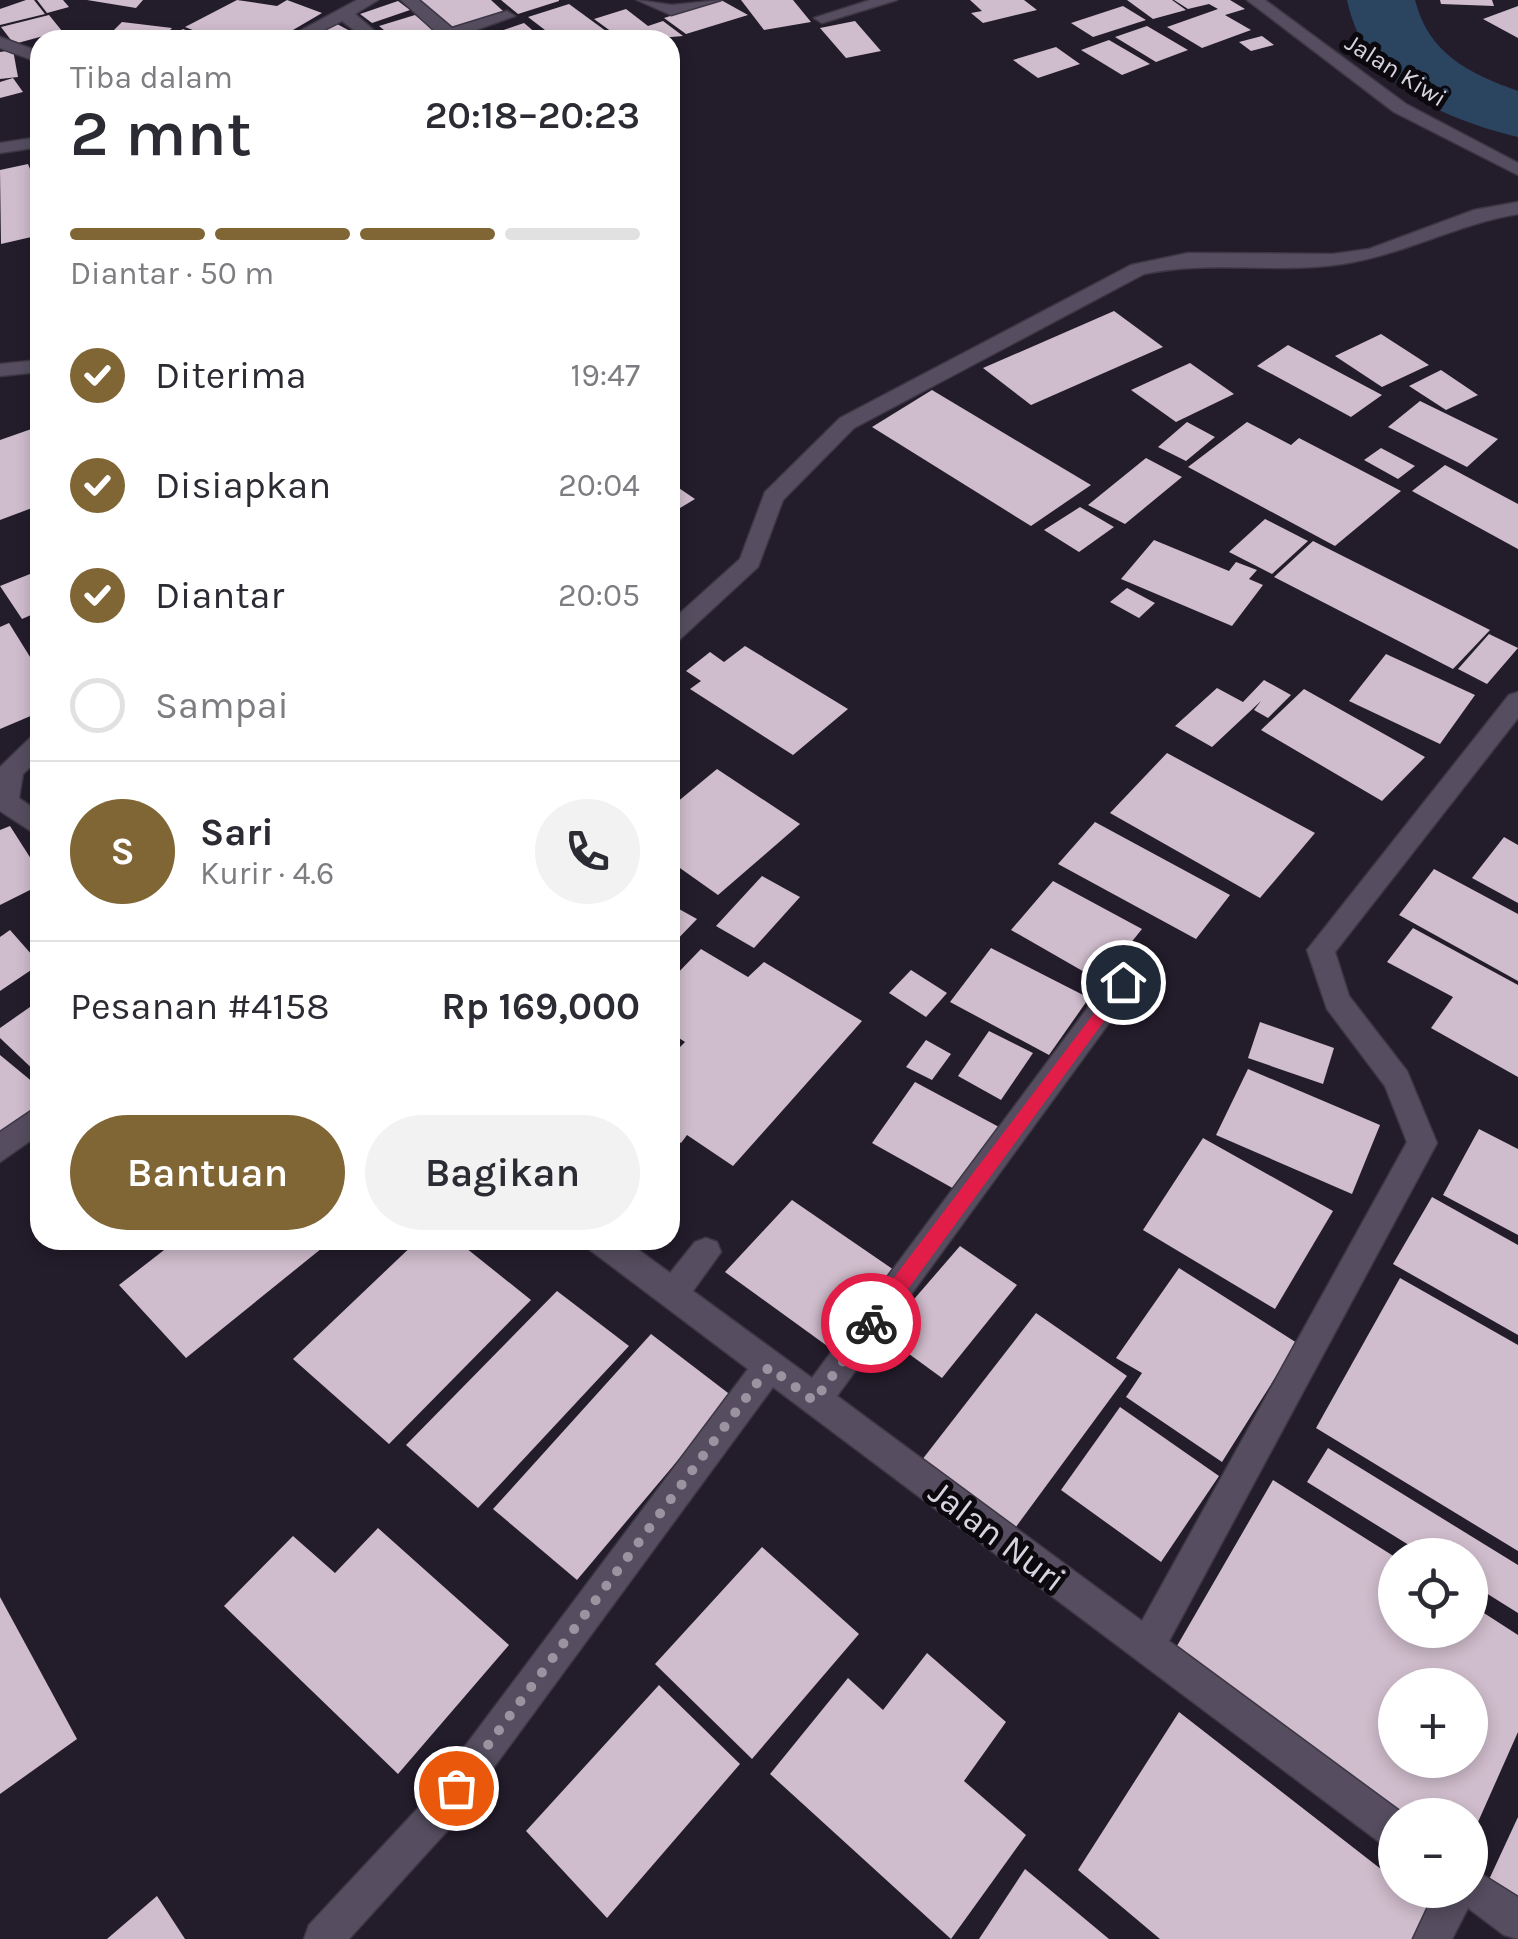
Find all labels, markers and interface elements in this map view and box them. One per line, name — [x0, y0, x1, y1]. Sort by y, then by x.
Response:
street label: Jalan Kiwi — [1340, 28, 1452, 112]
text: Tiba dalam — [70, 59, 233, 96]
text: 20:18–20:23 — [425, 93, 640, 138]
text: 2 mnt — [70, 95, 252, 171]
text: Diantar · 50 m — [70, 255, 274, 292]
icon: check — [70, 348, 125, 403]
text: Diterima — [155, 353, 307, 398]
text: 19:47 — [571, 357, 640, 394]
icon: check — [70, 458, 125, 513]
text: Disiapkan — [155, 463, 331, 508]
text: 20:04 — [558, 467, 640, 504]
icon: check — [70, 568, 125, 623]
text: Diantar — [155, 573, 284, 618]
text: 20:05 — [558, 577, 640, 614]
text: Sampai — [155, 683, 289, 728]
button: phone — [535, 799, 640, 904]
text: Sari — [200, 810, 274, 855]
text: S — [110, 829, 135, 874]
text: Kurir · 4.6 — [200, 855, 334, 892]
pin — [1081, 940, 1166, 1025]
icon: home — [1096, 955, 1151, 1010]
text: Pesanan #4158 — [70, 984, 330, 1029]
text: Rp 169,000 — [441, 984, 640, 1029]
button: Bantuan — [70, 1115, 345, 1230]
button: Bagikan — [365, 1115, 640, 1230]
courier — [821, 1273, 921, 1373]
icon: bike — [844, 1296, 899, 1351]
street label: Jalan Nuri — [921, 1471, 1073, 1601]
map controls — [1378, 1538, 1488, 1908]
button: locate — [1378, 1538, 1488, 1648]
button: + — [1378, 1668, 1488, 1778]
pin — [414, 1746, 499, 1831]
icon: bag — [429, 1761, 484, 1816]
button: − — [1378, 1798, 1488, 1908]

